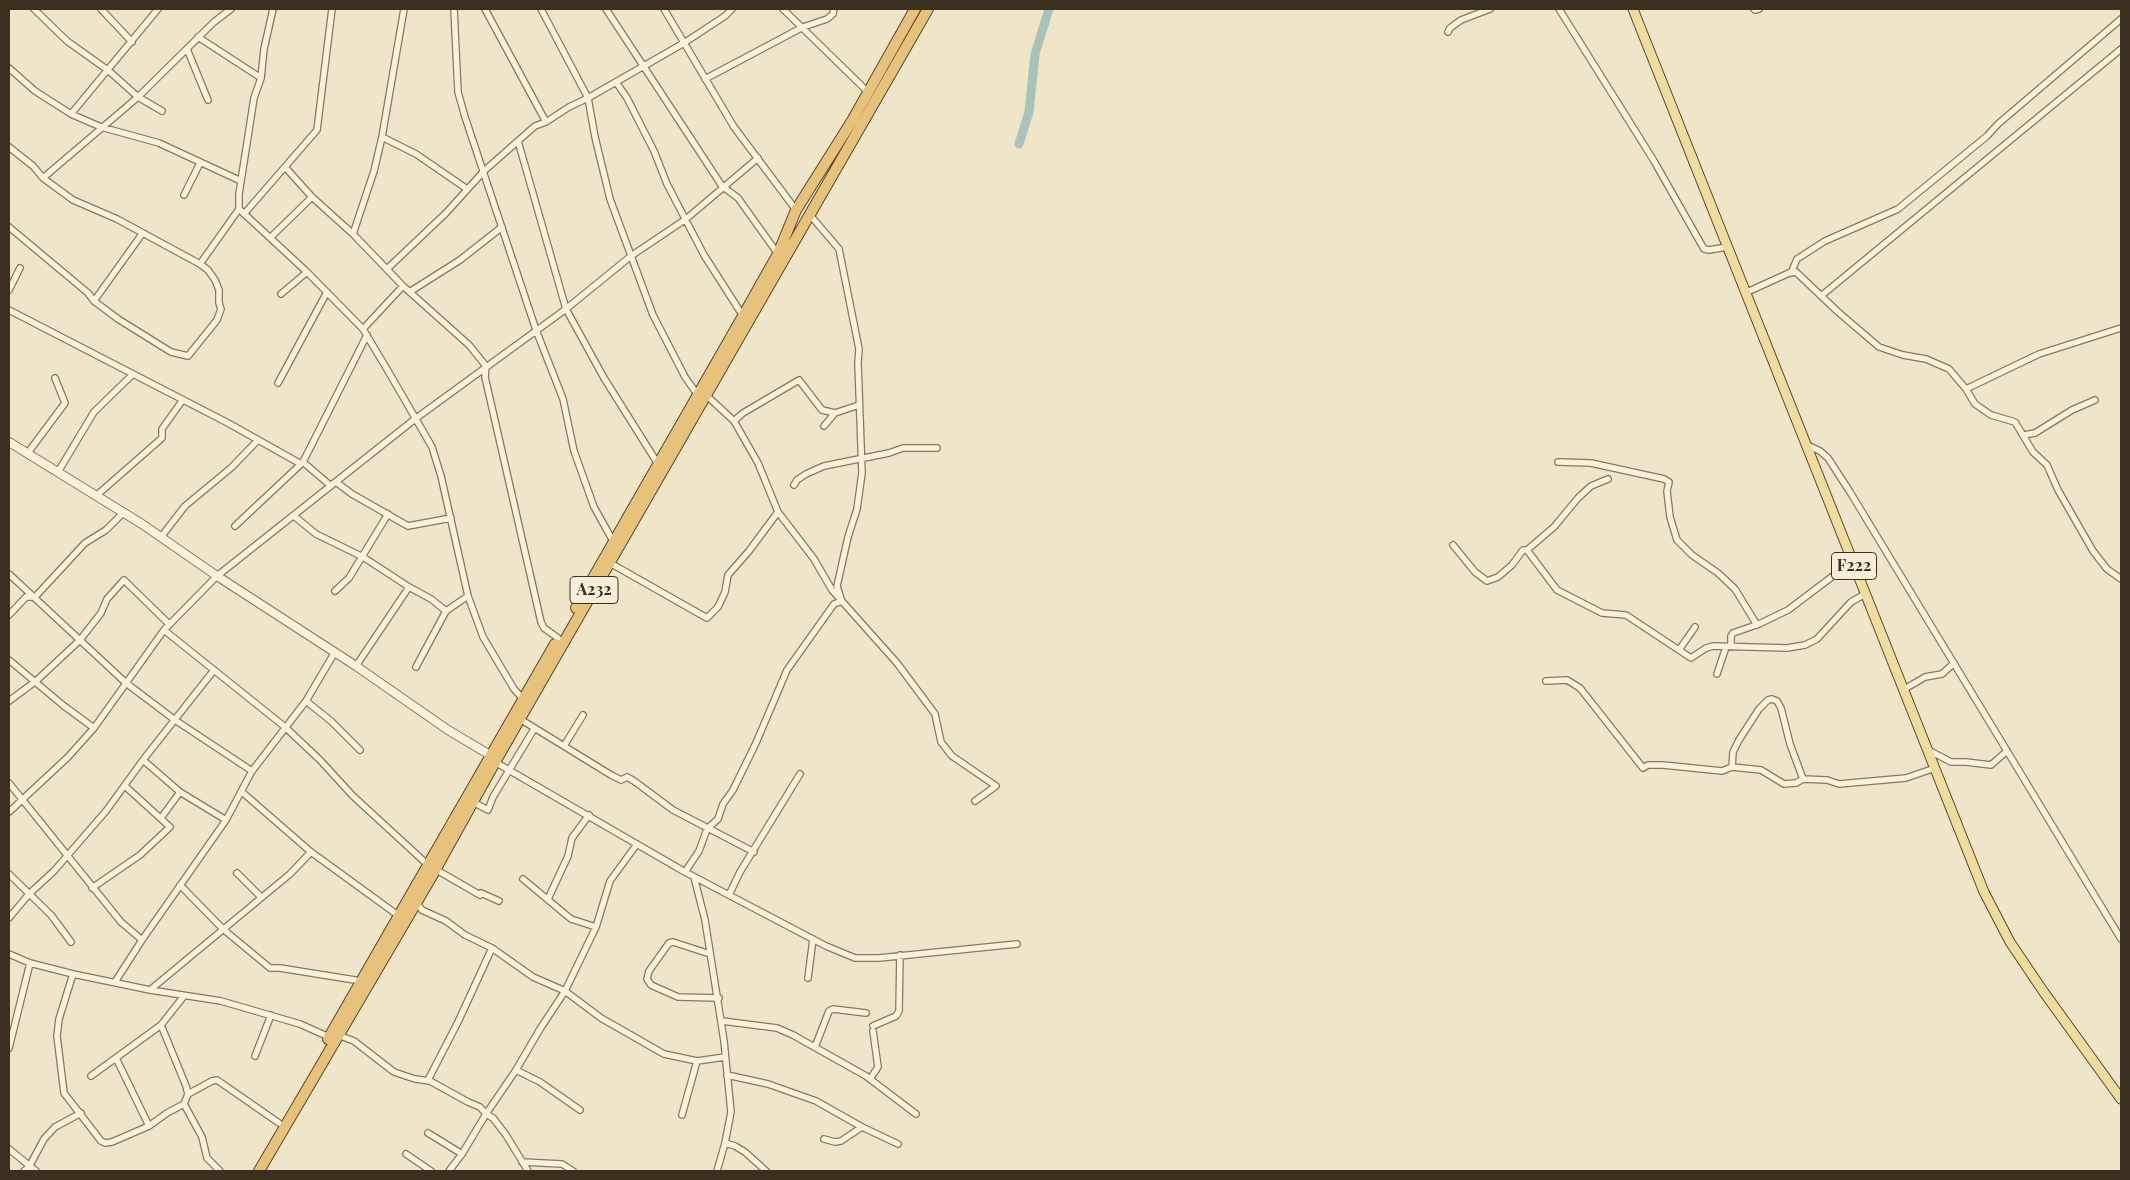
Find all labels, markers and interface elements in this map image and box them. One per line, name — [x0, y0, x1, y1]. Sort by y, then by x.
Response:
road number: F222 — [1832, 552, 1876, 580]
road number: A232 — [570, 576, 618, 604]

